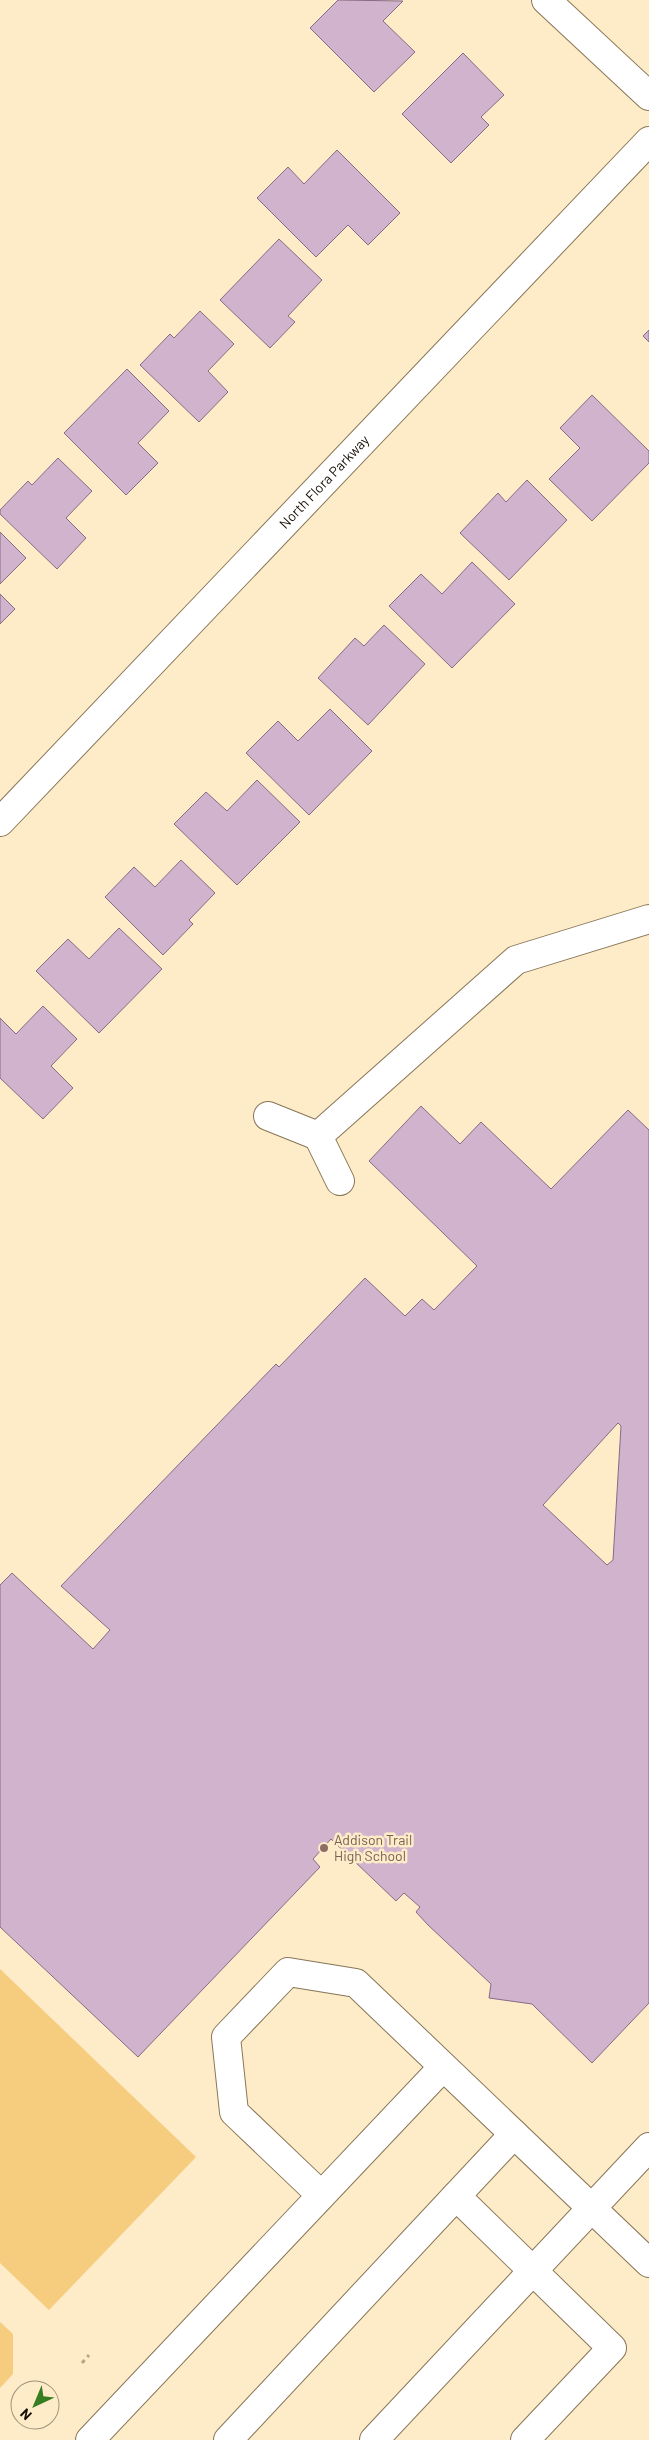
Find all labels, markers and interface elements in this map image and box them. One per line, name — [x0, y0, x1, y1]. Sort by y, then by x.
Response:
street label: North Flora Parkway — [275, 431, 373, 532]
place label: Addison Trail High School — [334, 1831, 412, 1864]
marker: Addison Trail High School — [318, 1842, 330, 1854]
north arrow — [10, 2380, 60, 2430]
text: N — [16, 2405, 35, 2424]

